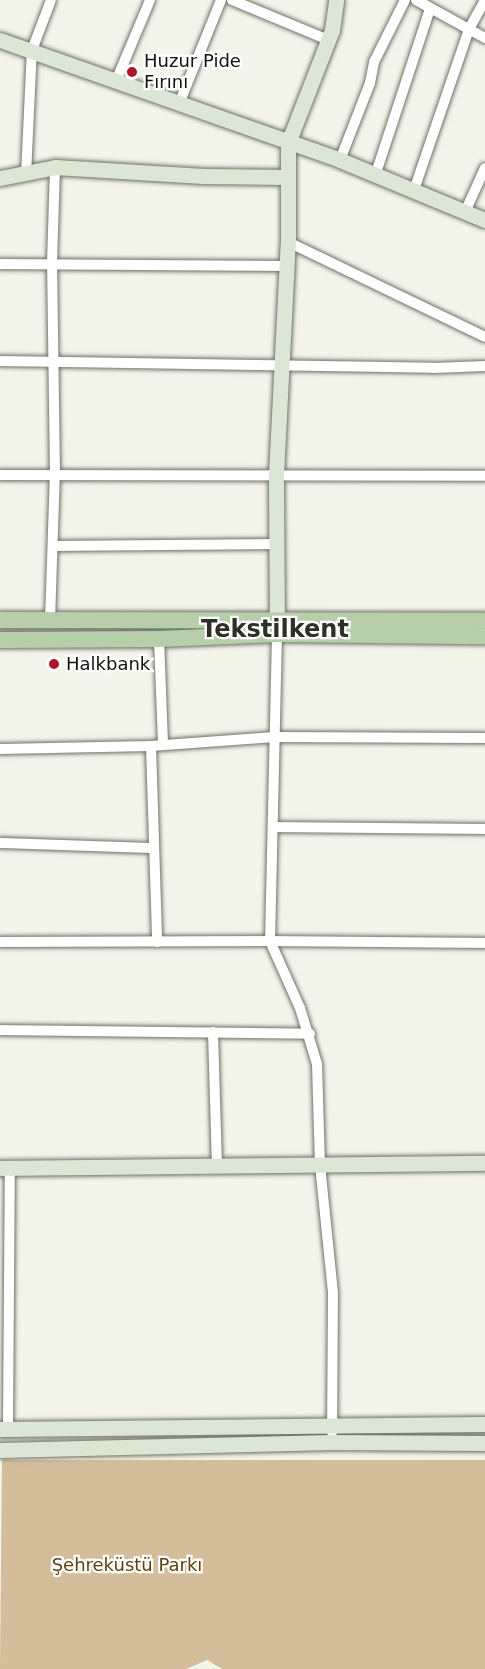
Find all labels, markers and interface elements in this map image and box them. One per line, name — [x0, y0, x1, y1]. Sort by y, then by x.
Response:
place label: Huzur Pide Fırını — [144, 51, 241, 94]
marker: Huzur Pide Fırını — [125, 65, 139, 79]
district label: Tekstilkent — [201, 616, 349, 644]
place label: Halkbank — [66, 653, 150, 675]
marker: Halkbank — [47, 657, 61, 671]
park label: Şehreküstü Parkı — [52, 1554, 202, 1576]

